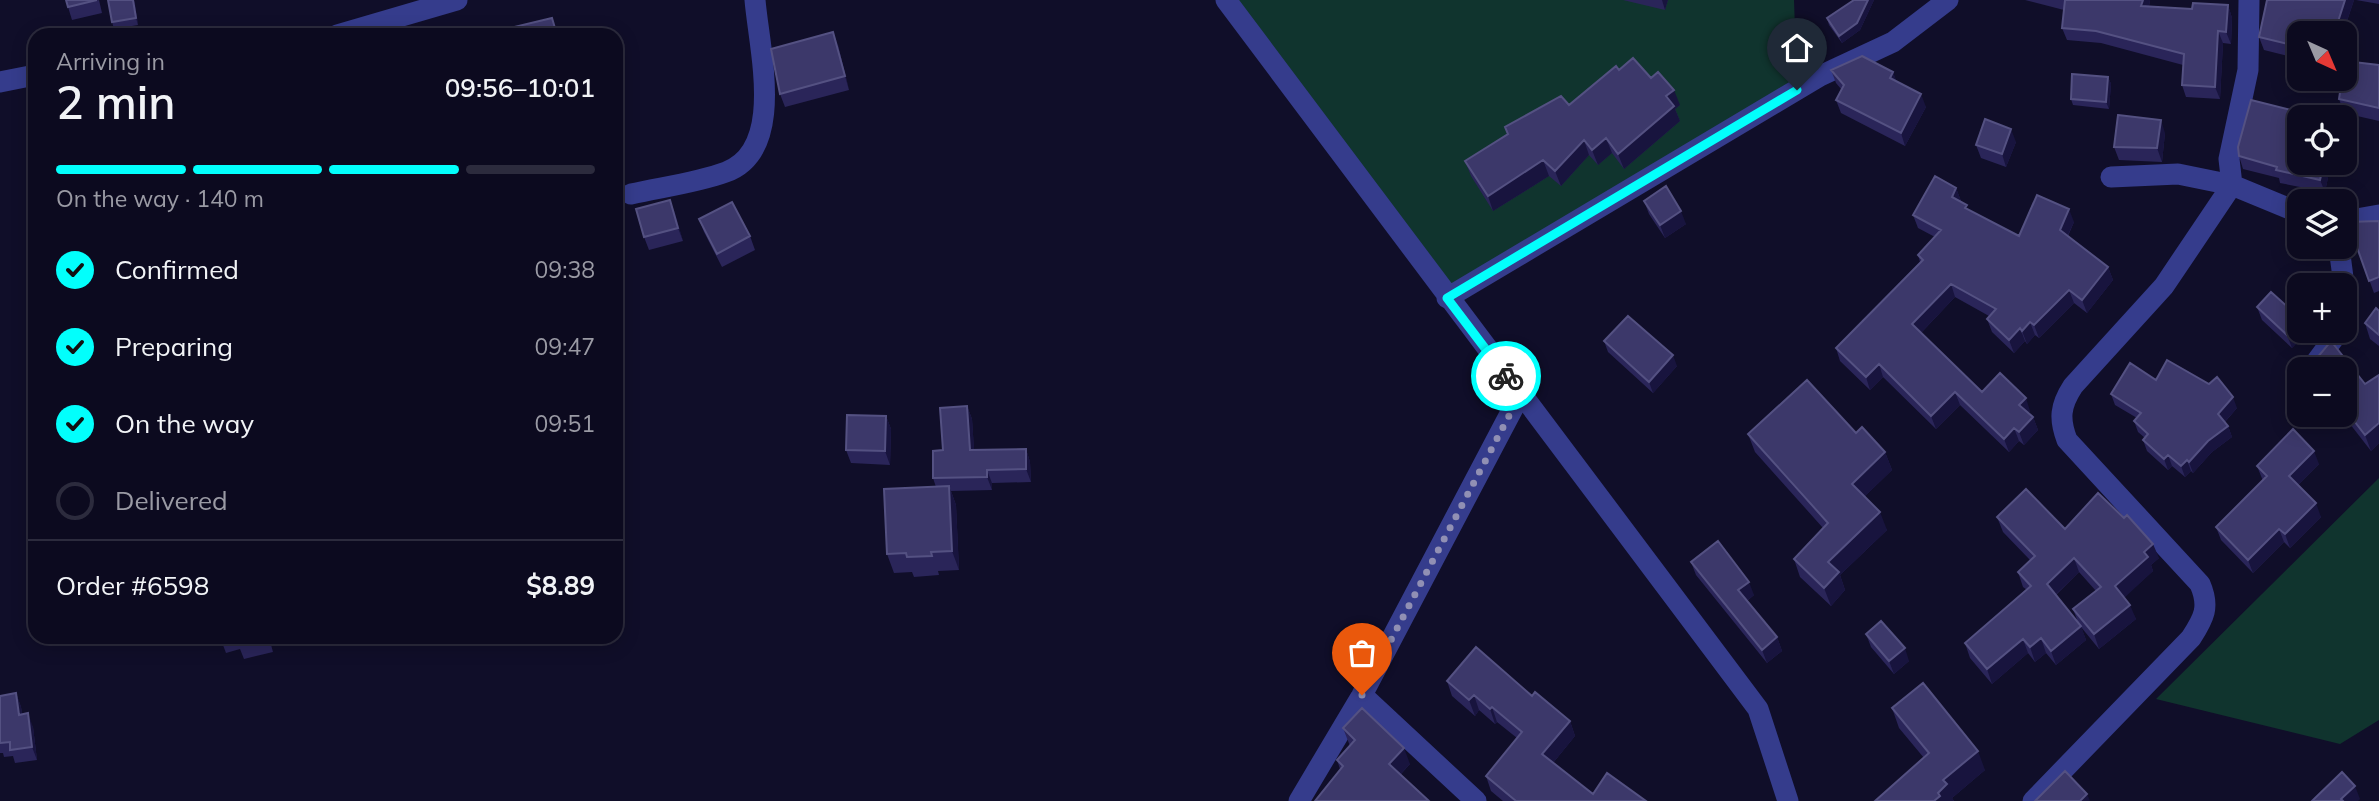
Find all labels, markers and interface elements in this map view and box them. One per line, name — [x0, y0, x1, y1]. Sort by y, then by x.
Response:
pin — [1767, 18, 1827, 90]
north arrow — [2287, 21, 2357, 91]
map controls — [2287, 21, 2357, 427]
icon: home — [1778, 29, 1816, 67]
text: Arriving in — [56, 47, 165, 76]
text: 09:56–10:01 — [445, 71, 595, 104]
text: 2 min — [56, 73, 175, 131]
button: locate — [2287, 105, 2357, 175]
text: On the way · 140 m — [56, 184, 264, 213]
button: layers — [2287, 189, 2357, 259]
icon: check — [56, 251, 94, 289]
text: Confirmed — [115, 253, 239, 286]
text: 09:38 — [535, 255, 595, 284]
button: + — [2287, 273, 2357, 343]
icon: check — [56, 328, 94, 366]
text: Preparing — [115, 330, 233, 363]
text: 09:47 — [535, 332, 595, 361]
courier — [1471, 341, 1541, 411]
icon: bike — [1487, 357, 1525, 395]
button: − — [2287, 357, 2357, 427]
icon: check — [56, 405, 94, 443]
text: On the way — [115, 407, 254, 440]
text: 09:51 — [535, 409, 595, 438]
text: Delivered — [115, 484, 228, 517]
text: Order #6598 — [56, 569, 209, 602]
text: $8.89 — [526, 569, 595, 602]
pin — [1332, 623, 1392, 695]
icon: bag — [1343, 634, 1381, 672]

